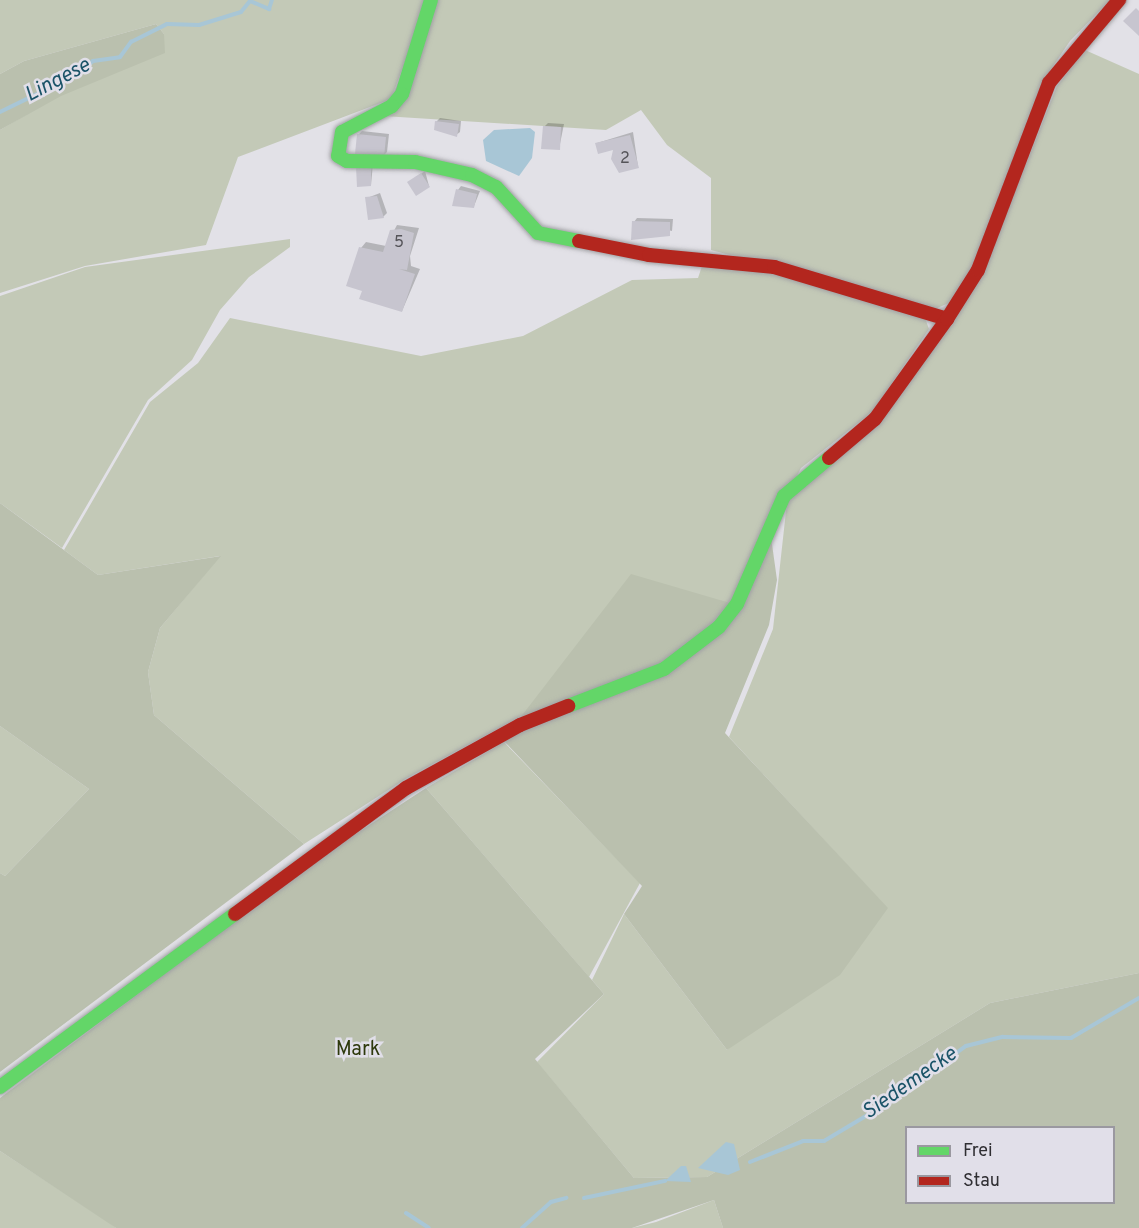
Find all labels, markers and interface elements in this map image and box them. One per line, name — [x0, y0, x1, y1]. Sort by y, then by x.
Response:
water label: Lingese — [21, 53, 95, 109]
house number: 2 — [620, 149, 630, 169]
house number: 5 — [394, 233, 404, 253]
park label: Mark — [336, 1038, 380, 1062]
water label: Siedemecke — [858, 1042, 962, 1126]
legend — [905, 1126, 1115, 1204]
text: Frei — [963, 1140, 993, 1163]
text: Stau — [963, 1170, 1000, 1193]

